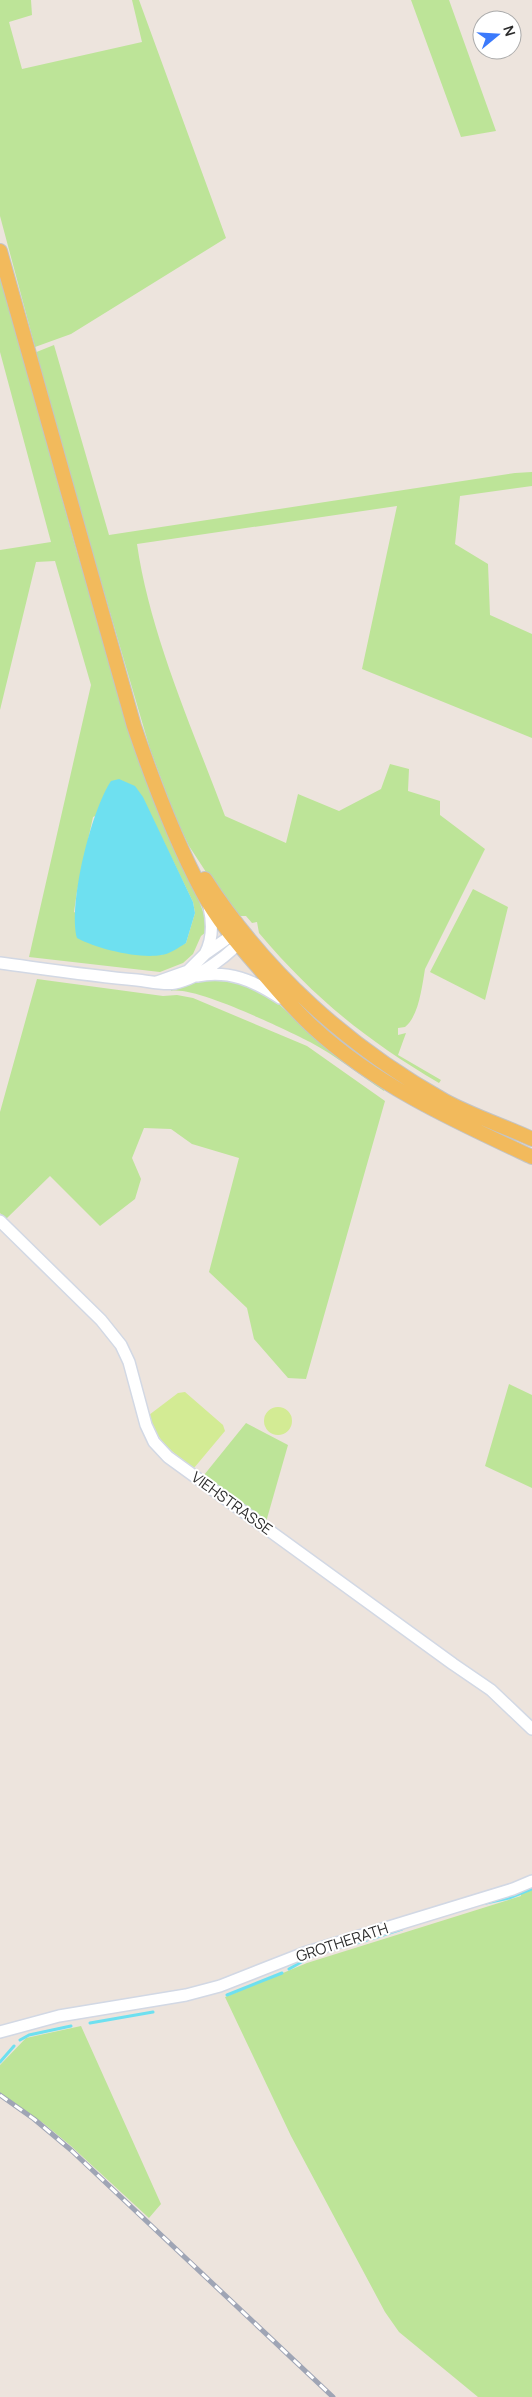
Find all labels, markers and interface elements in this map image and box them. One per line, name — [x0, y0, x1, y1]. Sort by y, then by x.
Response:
north arrow — [472, 10, 522, 60]
text: N — [499, 23, 520, 39]
street label: VIEHSTRASSE — [187, 1466, 277, 1540]
street label: GROTHERATH — [293, 1917, 391, 1967]

